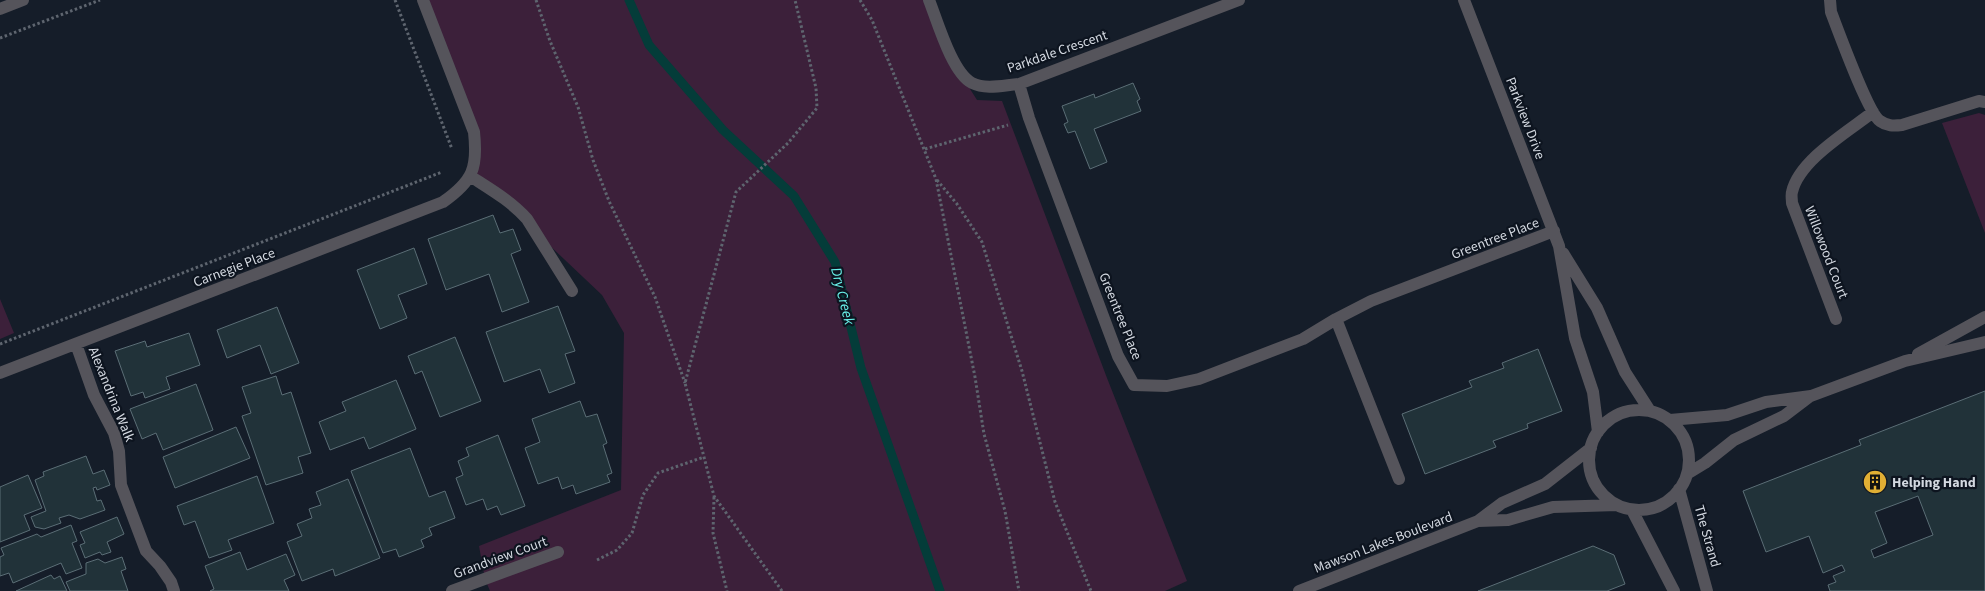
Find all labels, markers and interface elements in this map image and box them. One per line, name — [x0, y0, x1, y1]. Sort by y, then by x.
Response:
street label: Parkdale Crescent — [1004, 25, 1110, 78]
street label: Parkview Drive — [1500, 74, 1550, 162]
street label: Willowood Court — [1799, 203, 1853, 302]
street label: Greentree Place — [1449, 213, 1542, 265]
street label: Carnegie Place — [191, 243, 278, 293]
water label: Dry Creek — [825, 265, 860, 328]
street label: Greentree Place — [1093, 270, 1147, 363]
street label: Alexandrina Walk — [83, 344, 139, 445]
building icon: Helping Hand — [1862, 469, 1888, 495]
place label: Helping Hand — [1892, 473, 1976, 493]
street label: The Strand — [1689, 503, 1725, 570]
street label: Mawson Lakes Boulevard — [1311, 507, 1456, 579]
street label: Grandview Court — [451, 532, 550, 584]

